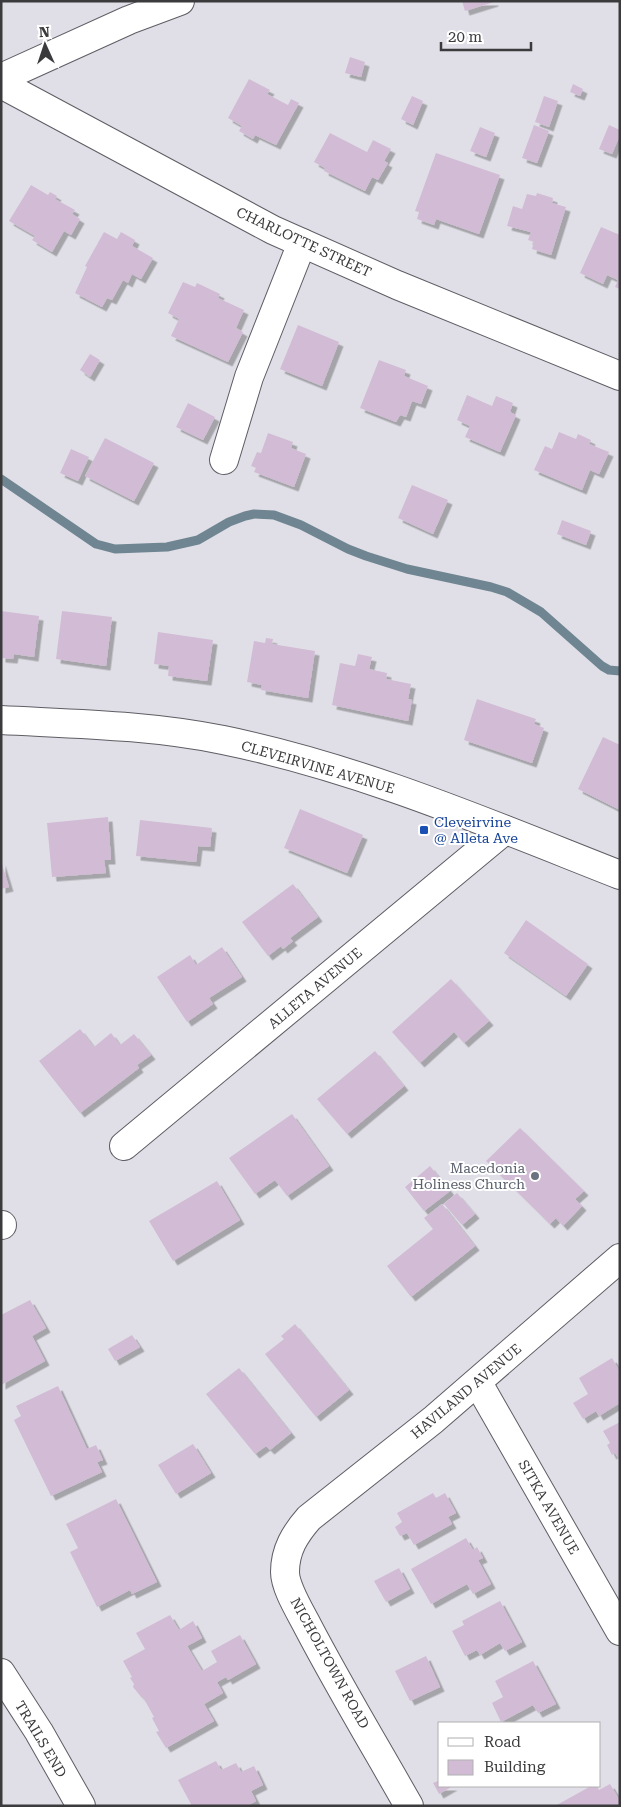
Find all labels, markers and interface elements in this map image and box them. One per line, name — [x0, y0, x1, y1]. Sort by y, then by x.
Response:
north arrow — [20, 20, 70, 70]
scale bar — [441, 20, 531, 52]
text: N — [39, 24, 50, 40]
text: 20 m — [448, 28, 483, 46]
street label: CHARLOTTE STREET — [234, 204, 374, 280]
street label: CLEVEIRVINE AVENUE — [239, 737, 397, 797]
place label: Cleveirvine @ Alleta Ave — [434, 814, 518, 846]
marker: Cleveirvine @ Alleta Ave — [418, 824, 430, 836]
street label: ALLETA AVENUE — [265, 944, 365, 1032]
place label: Macedonia Holiness Church — [412, 1160, 525, 1192]
marker: Macedonia Holiness Church — [529, 1170, 541, 1182]
street label: HAVILAND AVENUE — [408, 1340, 524, 1442]
street label: SITKA AVENUE — [515, 1457, 583, 1557]
street label: NICHOLTOWN ROAD — [287, 1595, 373, 1731]
street label: TRAILS END — [12, 1698, 70, 1780]
legend — [438, 1722, 601, 1787]
text: Road — [484, 1733, 521, 1751]
text: Building — [484, 1758, 546, 1776]

